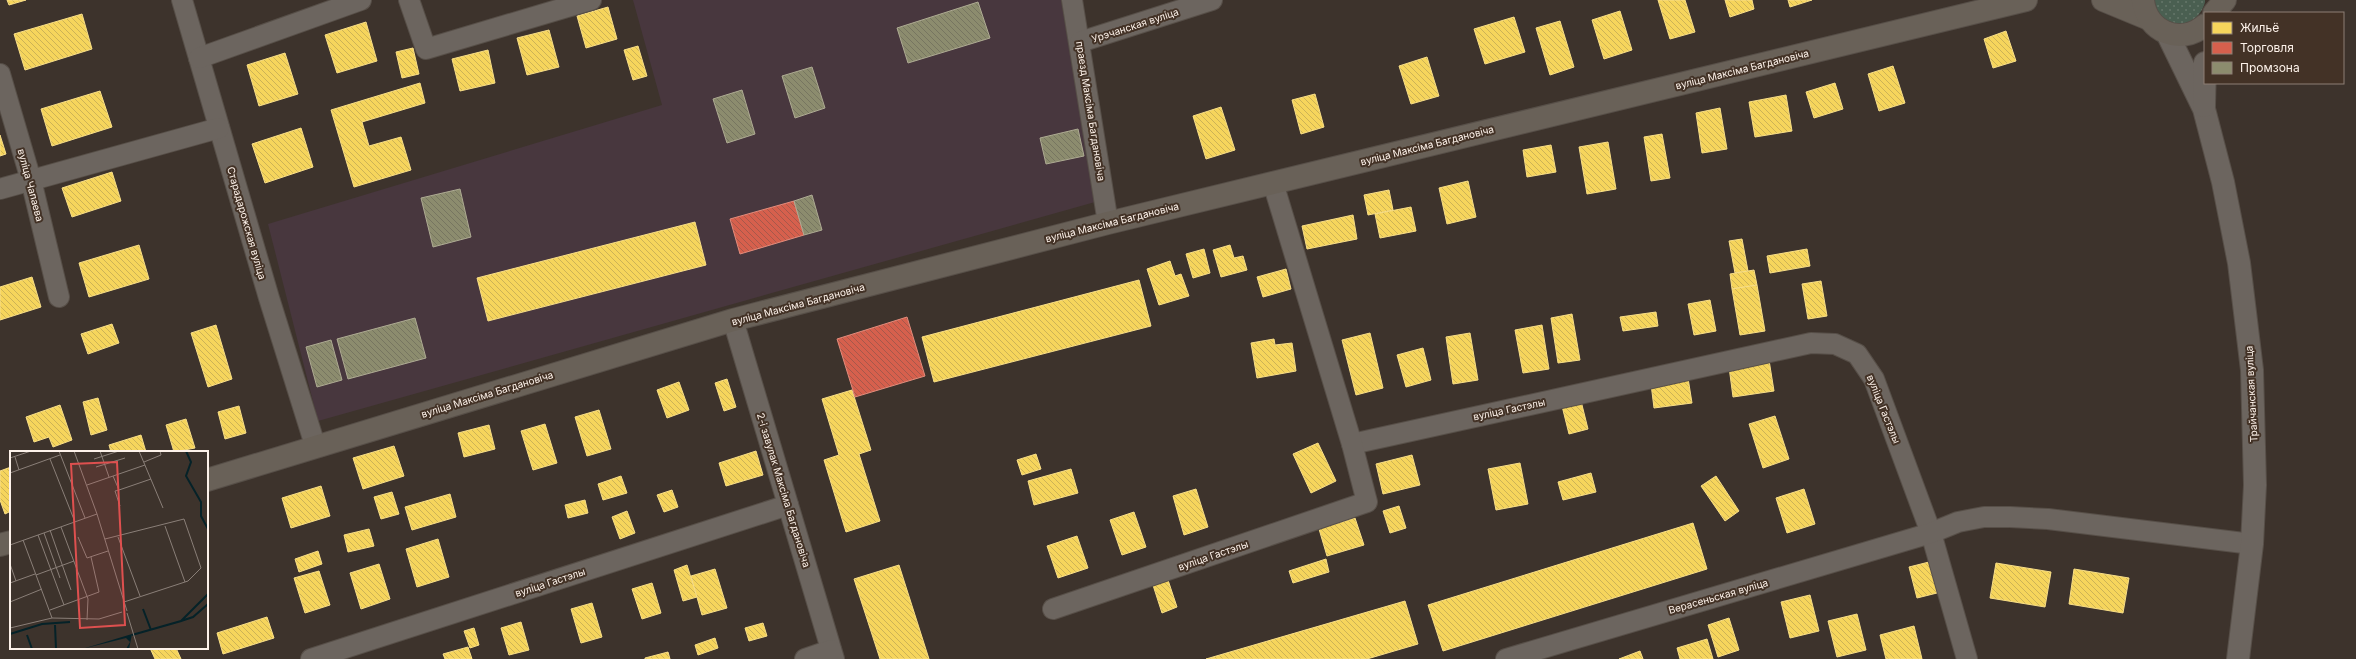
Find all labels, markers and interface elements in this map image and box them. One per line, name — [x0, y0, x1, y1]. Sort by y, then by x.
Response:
street label: Урэчанская вуліца — [1090, 5, 1180, 45]
legend — [2204, 12, 2344, 84]
text: Жильё — [2240, 20, 2279, 35]
street label: праезд Максіма Багдановіча — [1074, 40, 1108, 182]
text: Торговля — [2240, 40, 2294, 55]
street label: вуліца Максіма Багдановіча — [1674, 47, 1810, 91]
text: Промзона — [2240, 60, 2300, 75]
street label: вуліца Максіма Багдановіча — [1359, 123, 1495, 167]
street label: вуліца Чапаева — [16, 147, 46, 223]
street label: Старадарожская вуліца — [225, 165, 269, 281]
street label: вуліца Максіма Багдановіча — [1044, 200, 1180, 244]
street label: вуліца Максіма Багдановіча — [730, 280, 866, 328]
street label: Трайчанская вуліца — [2242, 345, 2260, 443]
street label: вуліца Максіма Багдановіча — [420, 368, 554, 420]
street label: вуліца Гастэлы — [1865, 373, 1903, 445]
street label: вуліца Гастэлы — [1472, 396, 1546, 422]
street label: 2-і завулак Максіма Багдановіча — [755, 411, 813, 569]
inset map — [10, 451, 208, 649]
street label: вуліца Гастэлы — [1176, 537, 1250, 573]
street label: вуліца Гастэлы — [513, 565, 587, 599]
street label: Верасеньская вуліца — [1667, 576, 1769, 616]

